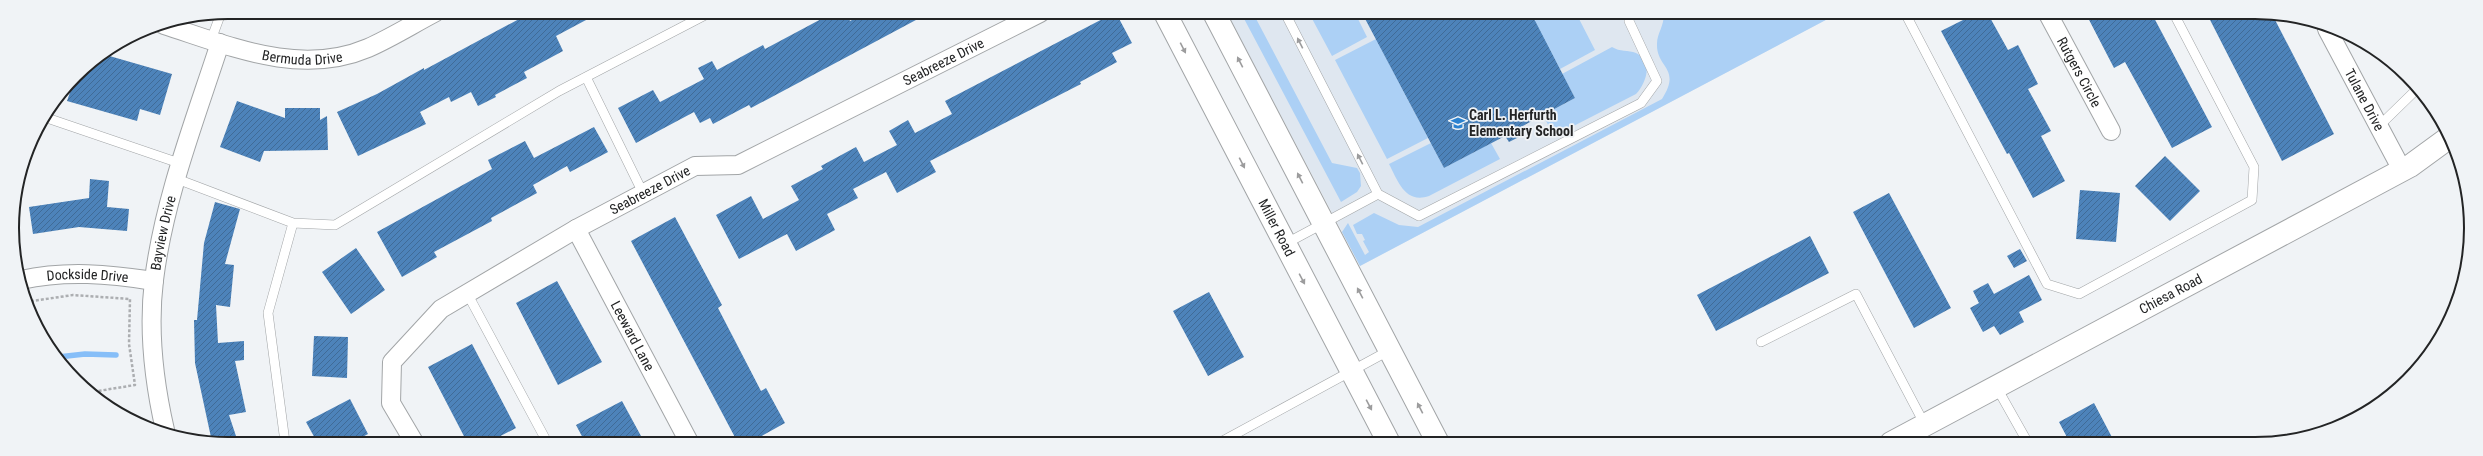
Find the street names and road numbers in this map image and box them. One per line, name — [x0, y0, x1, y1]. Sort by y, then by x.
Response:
street label: Seabreeze Drive — [900, 34, 987, 89]
street label: Rutgers Circle — [2054, 34, 2105, 110]
street label: Bermuda Drive — [261, 47, 344, 68]
street label: Tulane Drive — [2342, 66, 2388, 134]
street label: Seabreeze Drive — [607, 162, 693, 218]
street label: Bayview Drive — [147, 193, 179, 271]
street label: Miller Road — [1255, 196, 1298, 259]
street label: Dockside Drive — [46, 266, 130, 285]
street label: Chiesa Road — [2136, 270, 2205, 317]
street label: Leeward Lane — [608, 298, 658, 374]

